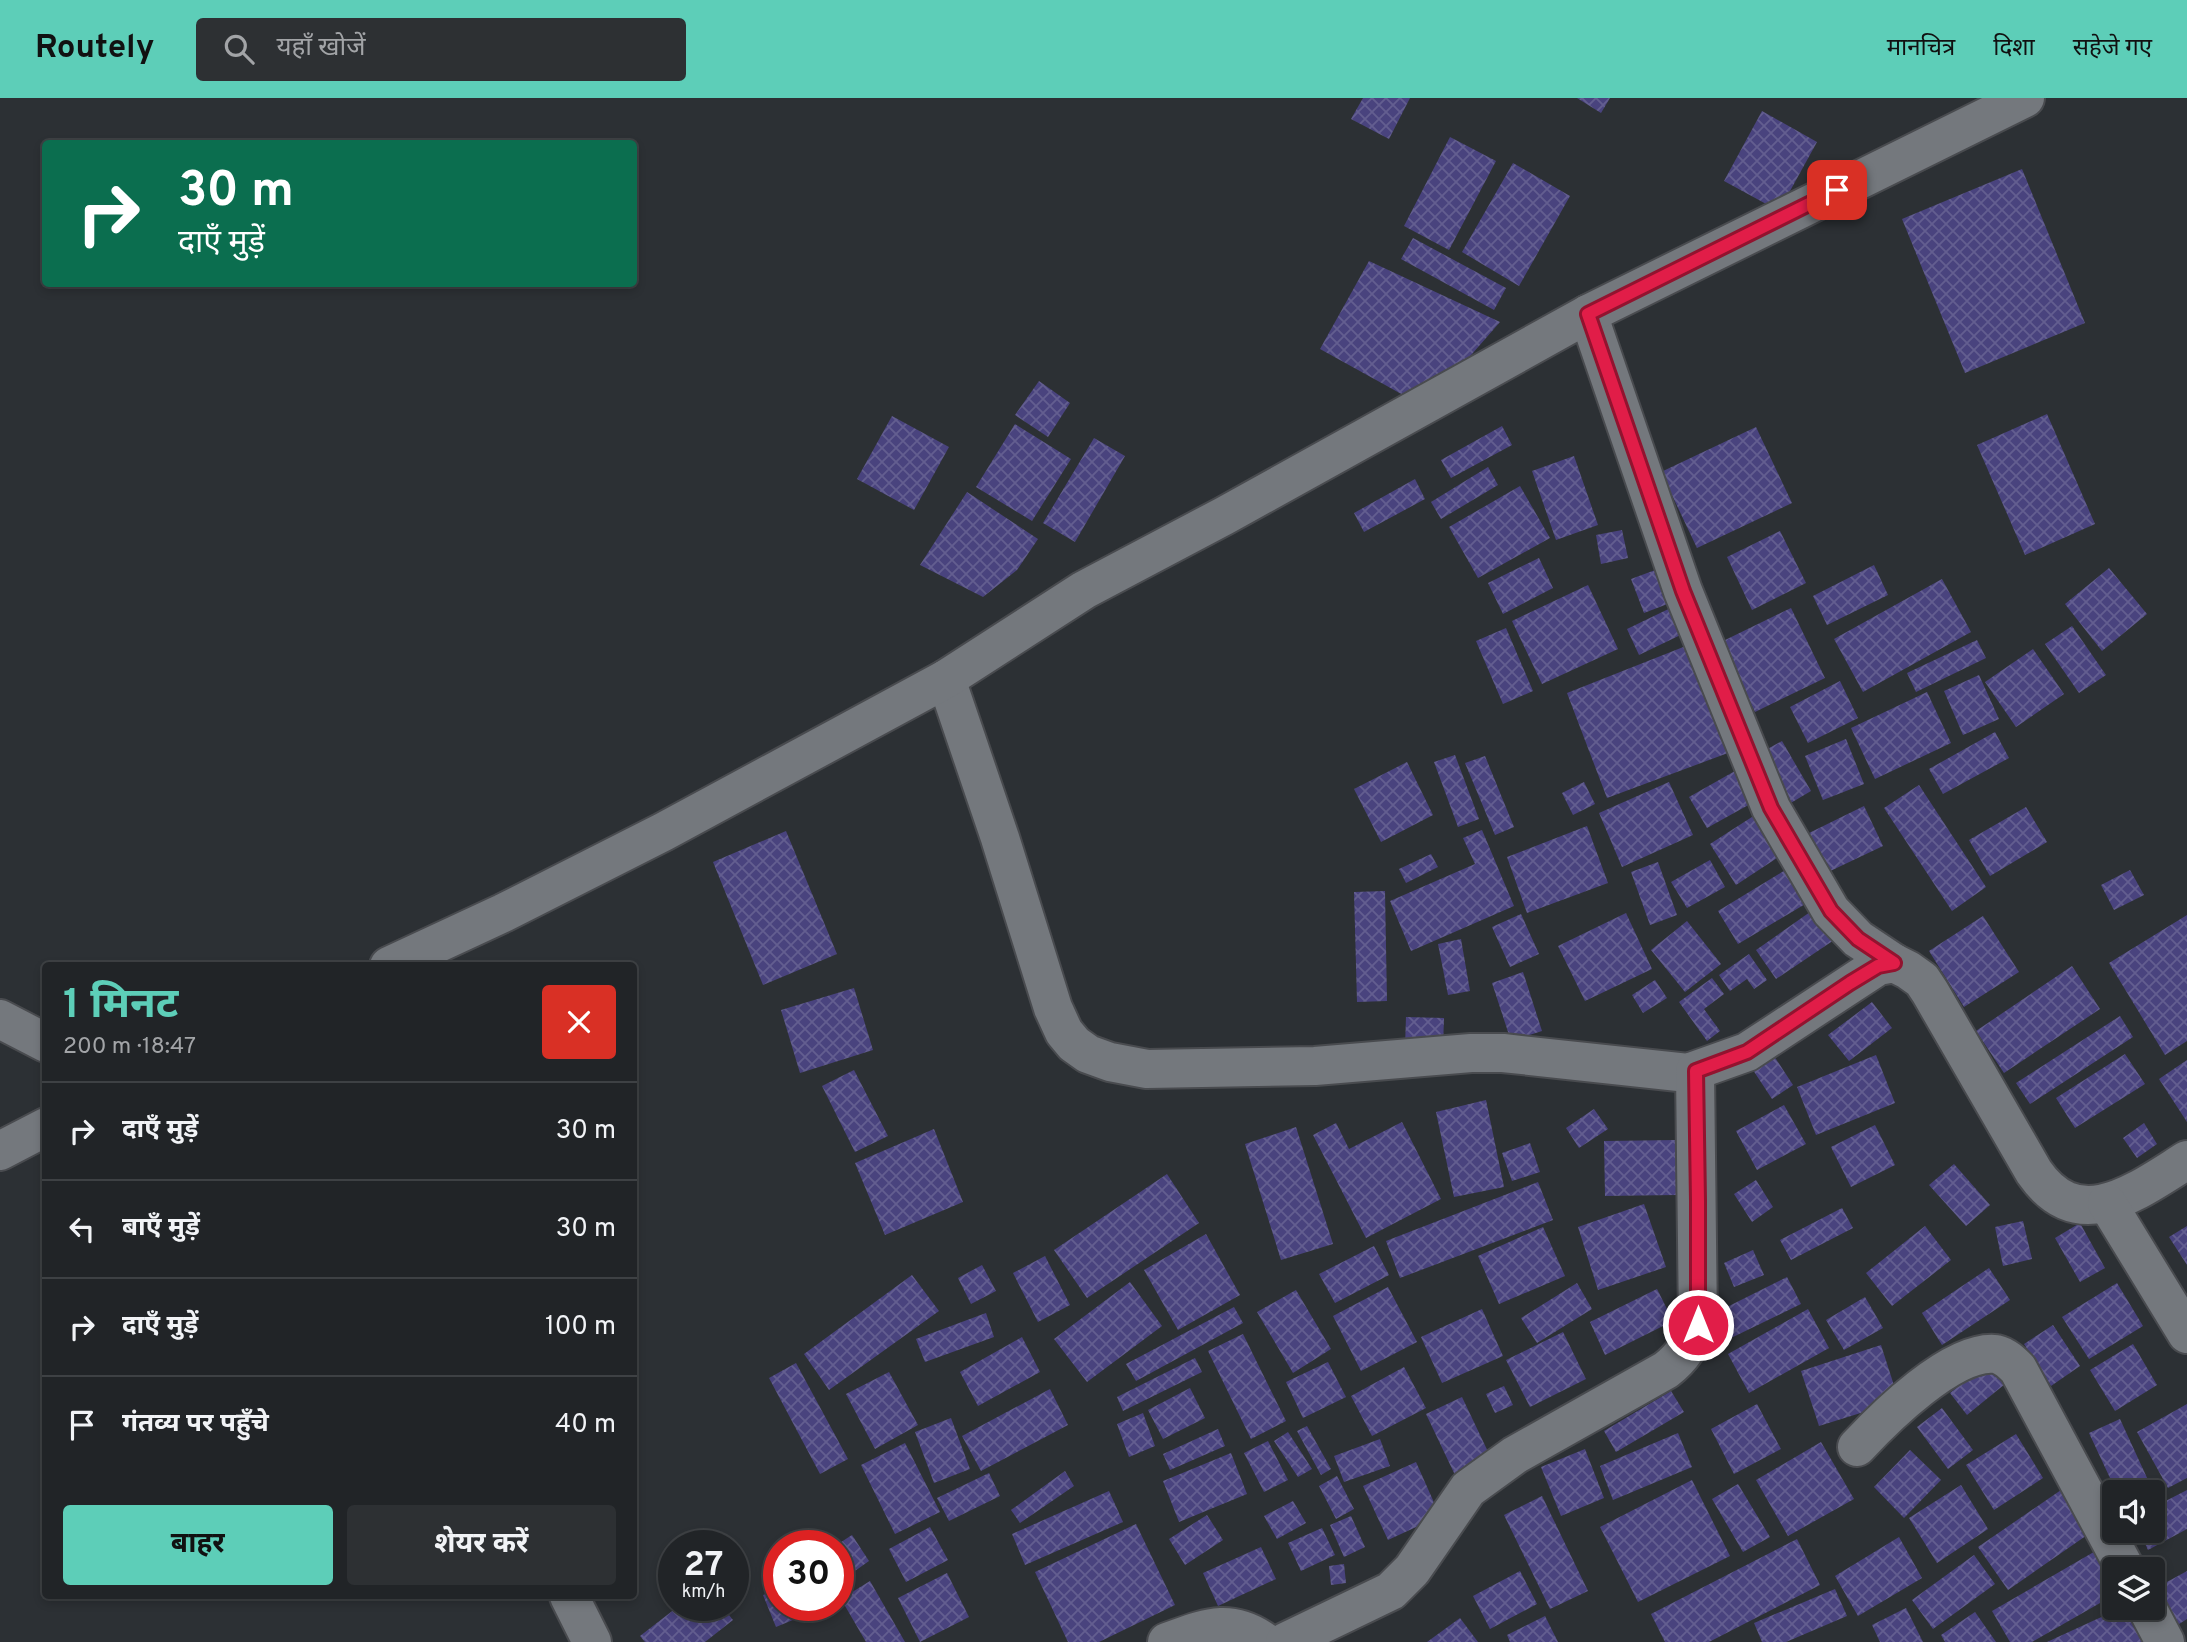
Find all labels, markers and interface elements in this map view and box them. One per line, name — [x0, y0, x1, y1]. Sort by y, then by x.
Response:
search box — [196, 18, 686, 81]
text: Routely — [35, 28, 154, 70]
icon: search — [220, 30, 258, 68]
text: यहाँ खोजें — [276, 32, 366, 65]
text: मानचित्र — [1887, 34, 1955, 64]
text: दिशा — [1993, 34, 2035, 64]
text: सहेजे गए — [2073, 34, 2152, 64]
pin — [1807, 160, 1867, 220]
text: 30 m — [178, 162, 294, 224]
icon: right — [63, 168, 154, 259]
icon: arrive — [1818, 171, 1856, 209]
text: दाएँ मुड़ें — [178, 224, 265, 264]
text: 1 मिनट — [63, 980, 178, 1033]
button: close — [542, 985, 616, 1059]
text: 200 m · 18:47 — [63, 1033, 196, 1062]
icon: right — [63, 1112, 101, 1150]
text: दाएँ मुड़ें — [122, 1114, 198, 1147]
text: 30 m — [556, 1115, 616, 1148]
icon: left — [63, 1210, 101, 1248]
text: बाएँ मुड़ें — [122, 1212, 200, 1245]
text: 30 m — [556, 1213, 616, 1246]
position arrow — [1661, 1288, 1735, 1362]
icon: right — [63, 1308, 101, 1346]
text: दाएँ मुड़ें — [122, 1310, 198, 1343]
text: 100 m — [545, 1311, 616, 1344]
icon: arrive — [63, 1406, 101, 1444]
text: गंतव्य पर पहुँचे — [122, 1408, 269, 1441]
text: 40 m — [555, 1409, 616, 1442]
map controls — [2102, 1480, 2165, 1620]
button: sound — [2102, 1480, 2165, 1543]
button: बाहर — [63, 1505, 333, 1585]
button: शेयर करें — [347, 1505, 616, 1585]
speed limit sign: 30 — [763, 1530, 854, 1621]
text: 27 — [684, 1544, 723, 1588]
button: layers — [2102, 1557, 2165, 1620]
text: km/h — [682, 1581, 725, 1604]

